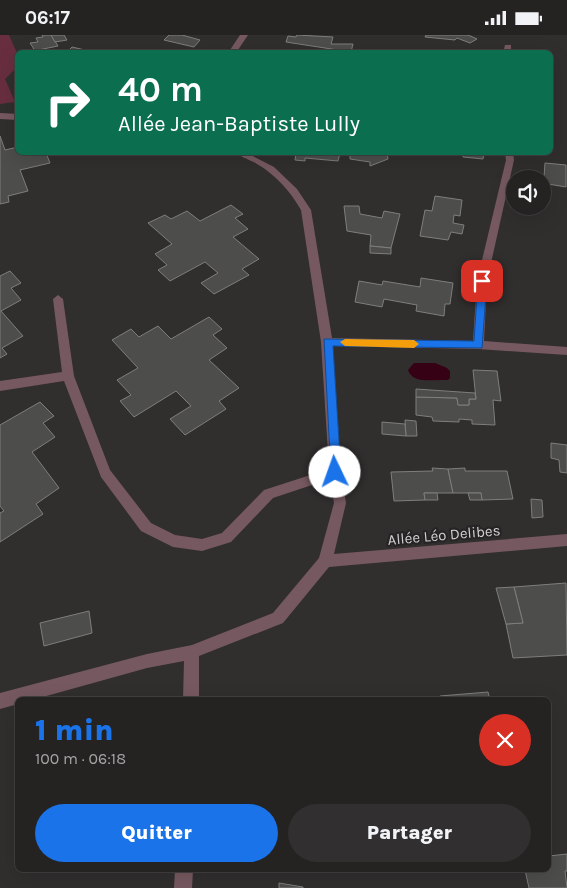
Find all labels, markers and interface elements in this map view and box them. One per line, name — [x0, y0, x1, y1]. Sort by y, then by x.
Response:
text: 06:17 — [25, 7, 70, 29]
text: 40 m — [118, 69, 203, 110]
icon: right — [35, 70, 100, 135]
text: Allée Jean-Baptiste Lully — [118, 111, 360, 137]
map controls — [506, 170, 551, 215]
button: sound — [506, 170, 551, 215]
pin — [461, 260, 503, 302]
icon: arrive — [468, 267, 496, 295]
position arrow — [308, 445, 360, 497]
street label: Allée Léo Delibes — [387, 521, 501, 549]
text: 1 min — [35, 712, 114, 748]
button: close — [479, 714, 531, 766]
text: 100 m · 06:18 — [35, 749, 126, 768]
button: Quitter — [35, 804, 278, 862]
button: Partager — [288, 804, 531, 862]

